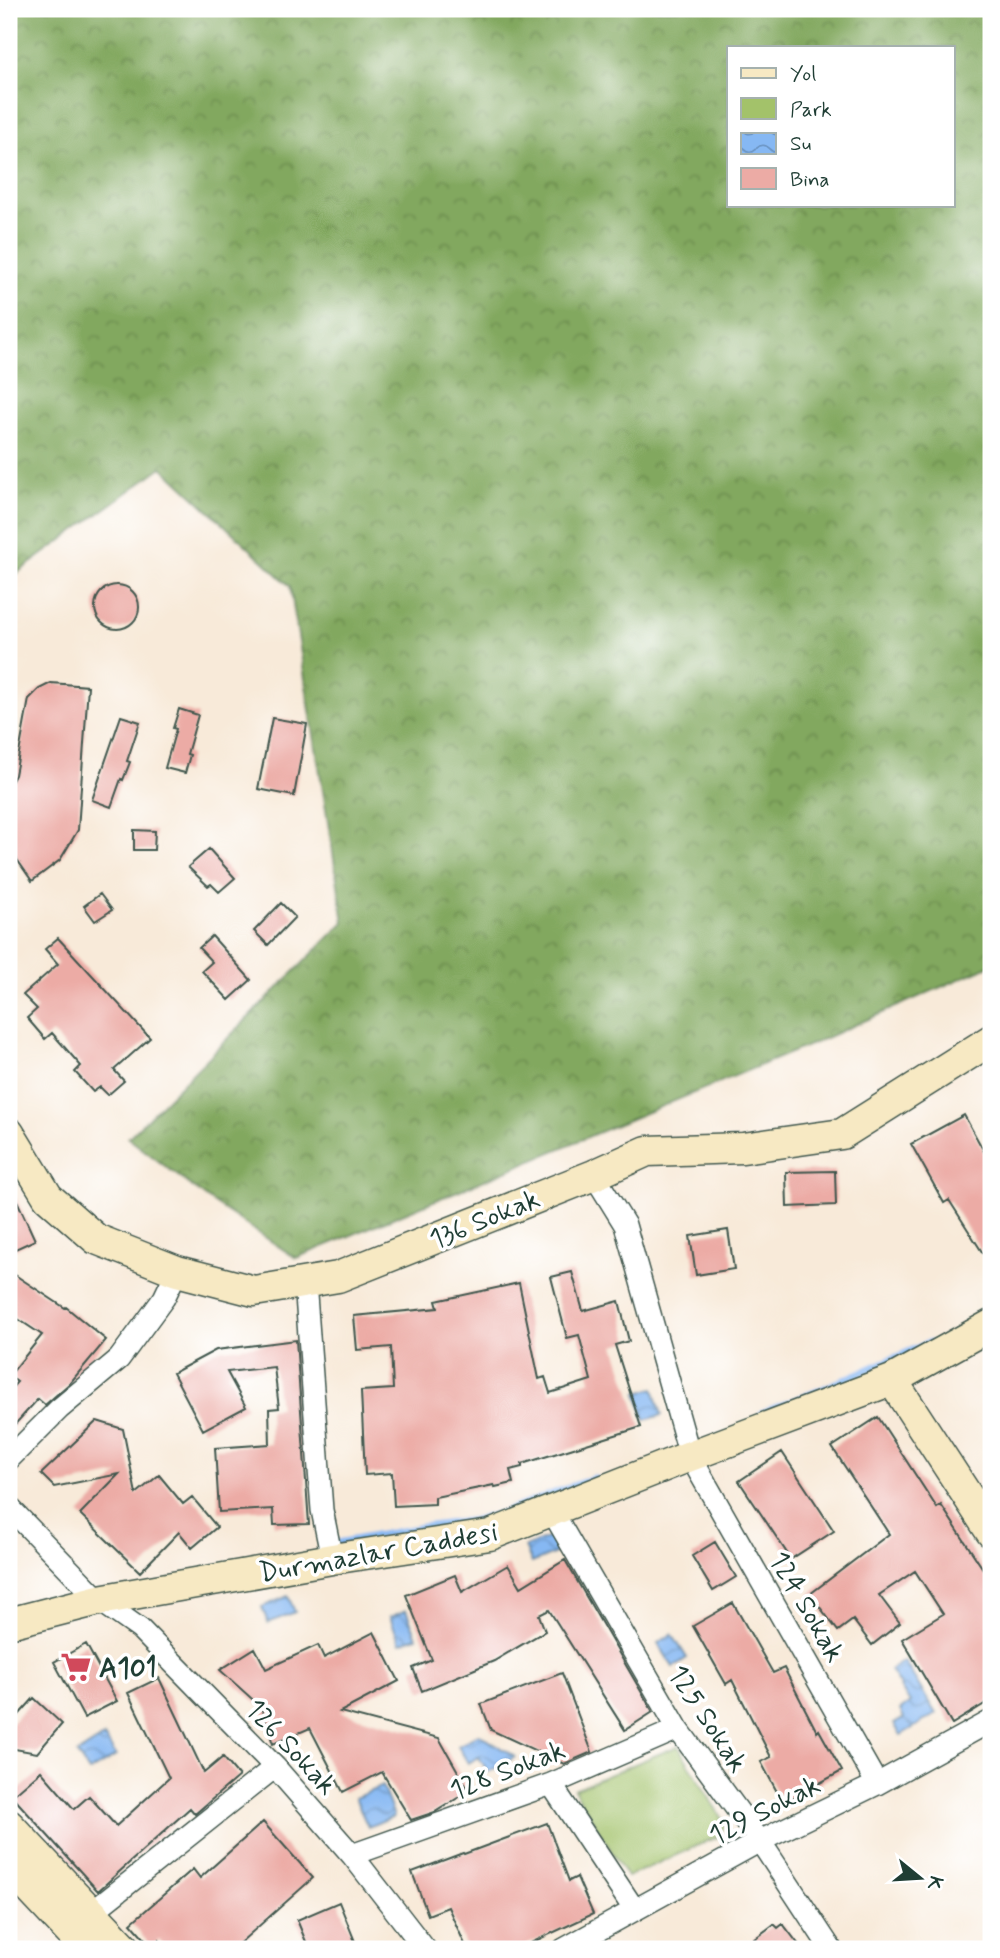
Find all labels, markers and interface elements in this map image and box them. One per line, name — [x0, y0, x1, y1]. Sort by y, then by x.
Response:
legend — [727, 46, 954, 206]
text: Yol — [790, 60, 816, 88]
text: Park — [790, 96, 832, 124]
text: Su — [790, 130, 811, 158]
text: Bina — [790, 166, 830, 194]
street label: 136 Sokak — [424, 1181, 546, 1259]
street label: Durmazlar Caddesi — [256, 1514, 501, 1593]
street label: 124 Sokak — [759, 1545, 852, 1670]
supermarket icon: A101 — [59, 1650, 93, 1684]
place label: A101 — [99, 1651, 157, 1688]
street label: 125 Sokak — [658, 1658, 756, 1780]
street label: 126 Sokak — [236, 1692, 344, 1804]
street label: 128 Sokak — [445, 1732, 571, 1810]
street label: 129 Sokak — [703, 1767, 827, 1855]
north arrow — [884, 1842, 954, 1912]
text: K — [921, 1873, 949, 1894]

